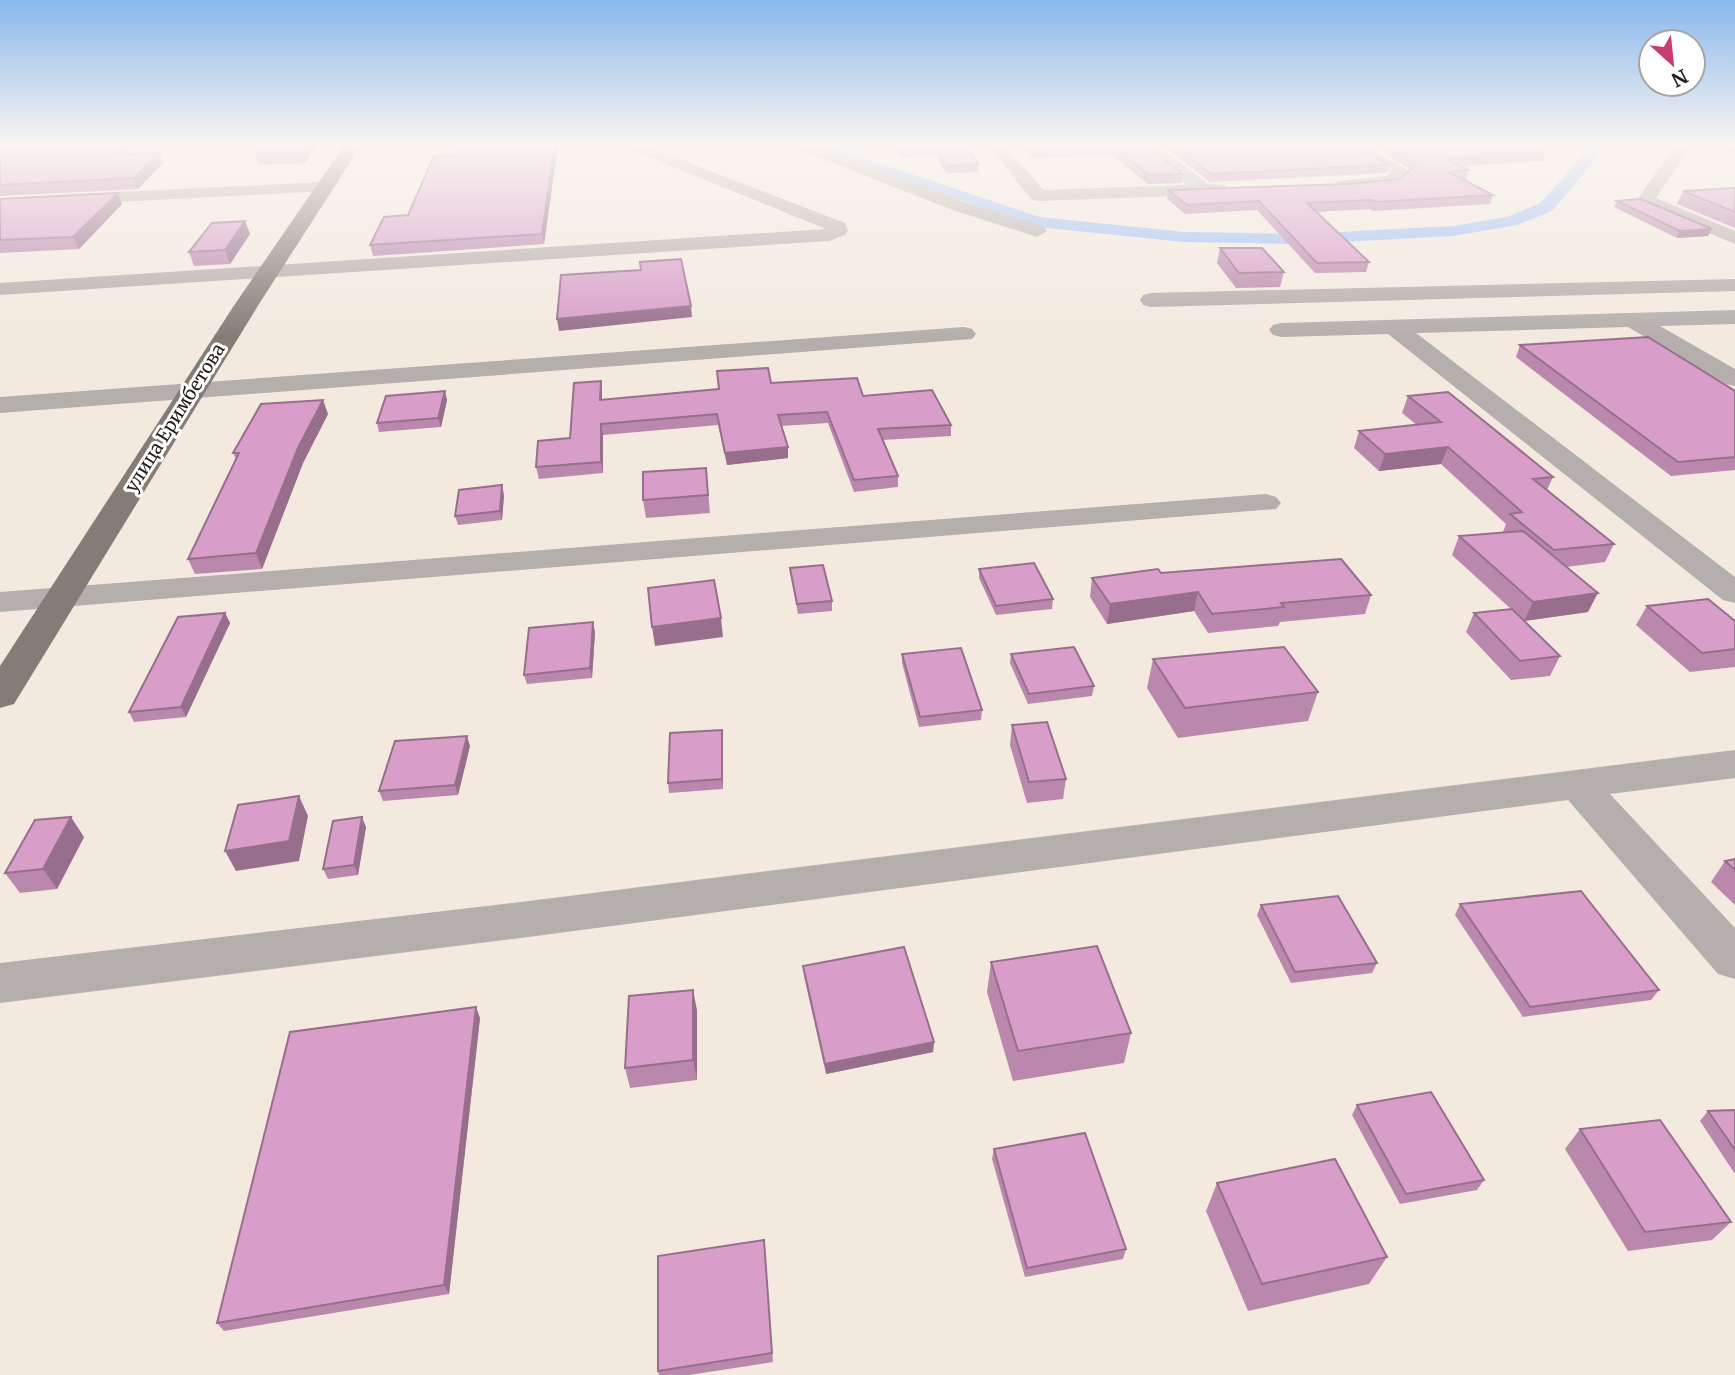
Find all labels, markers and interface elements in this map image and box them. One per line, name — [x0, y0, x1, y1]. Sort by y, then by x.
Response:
north arrow — [1637, 28, 1707, 98]
text: N — [1668, 64, 1692, 92]
street label: улица Еримбетова — [120, 339, 230, 496]

